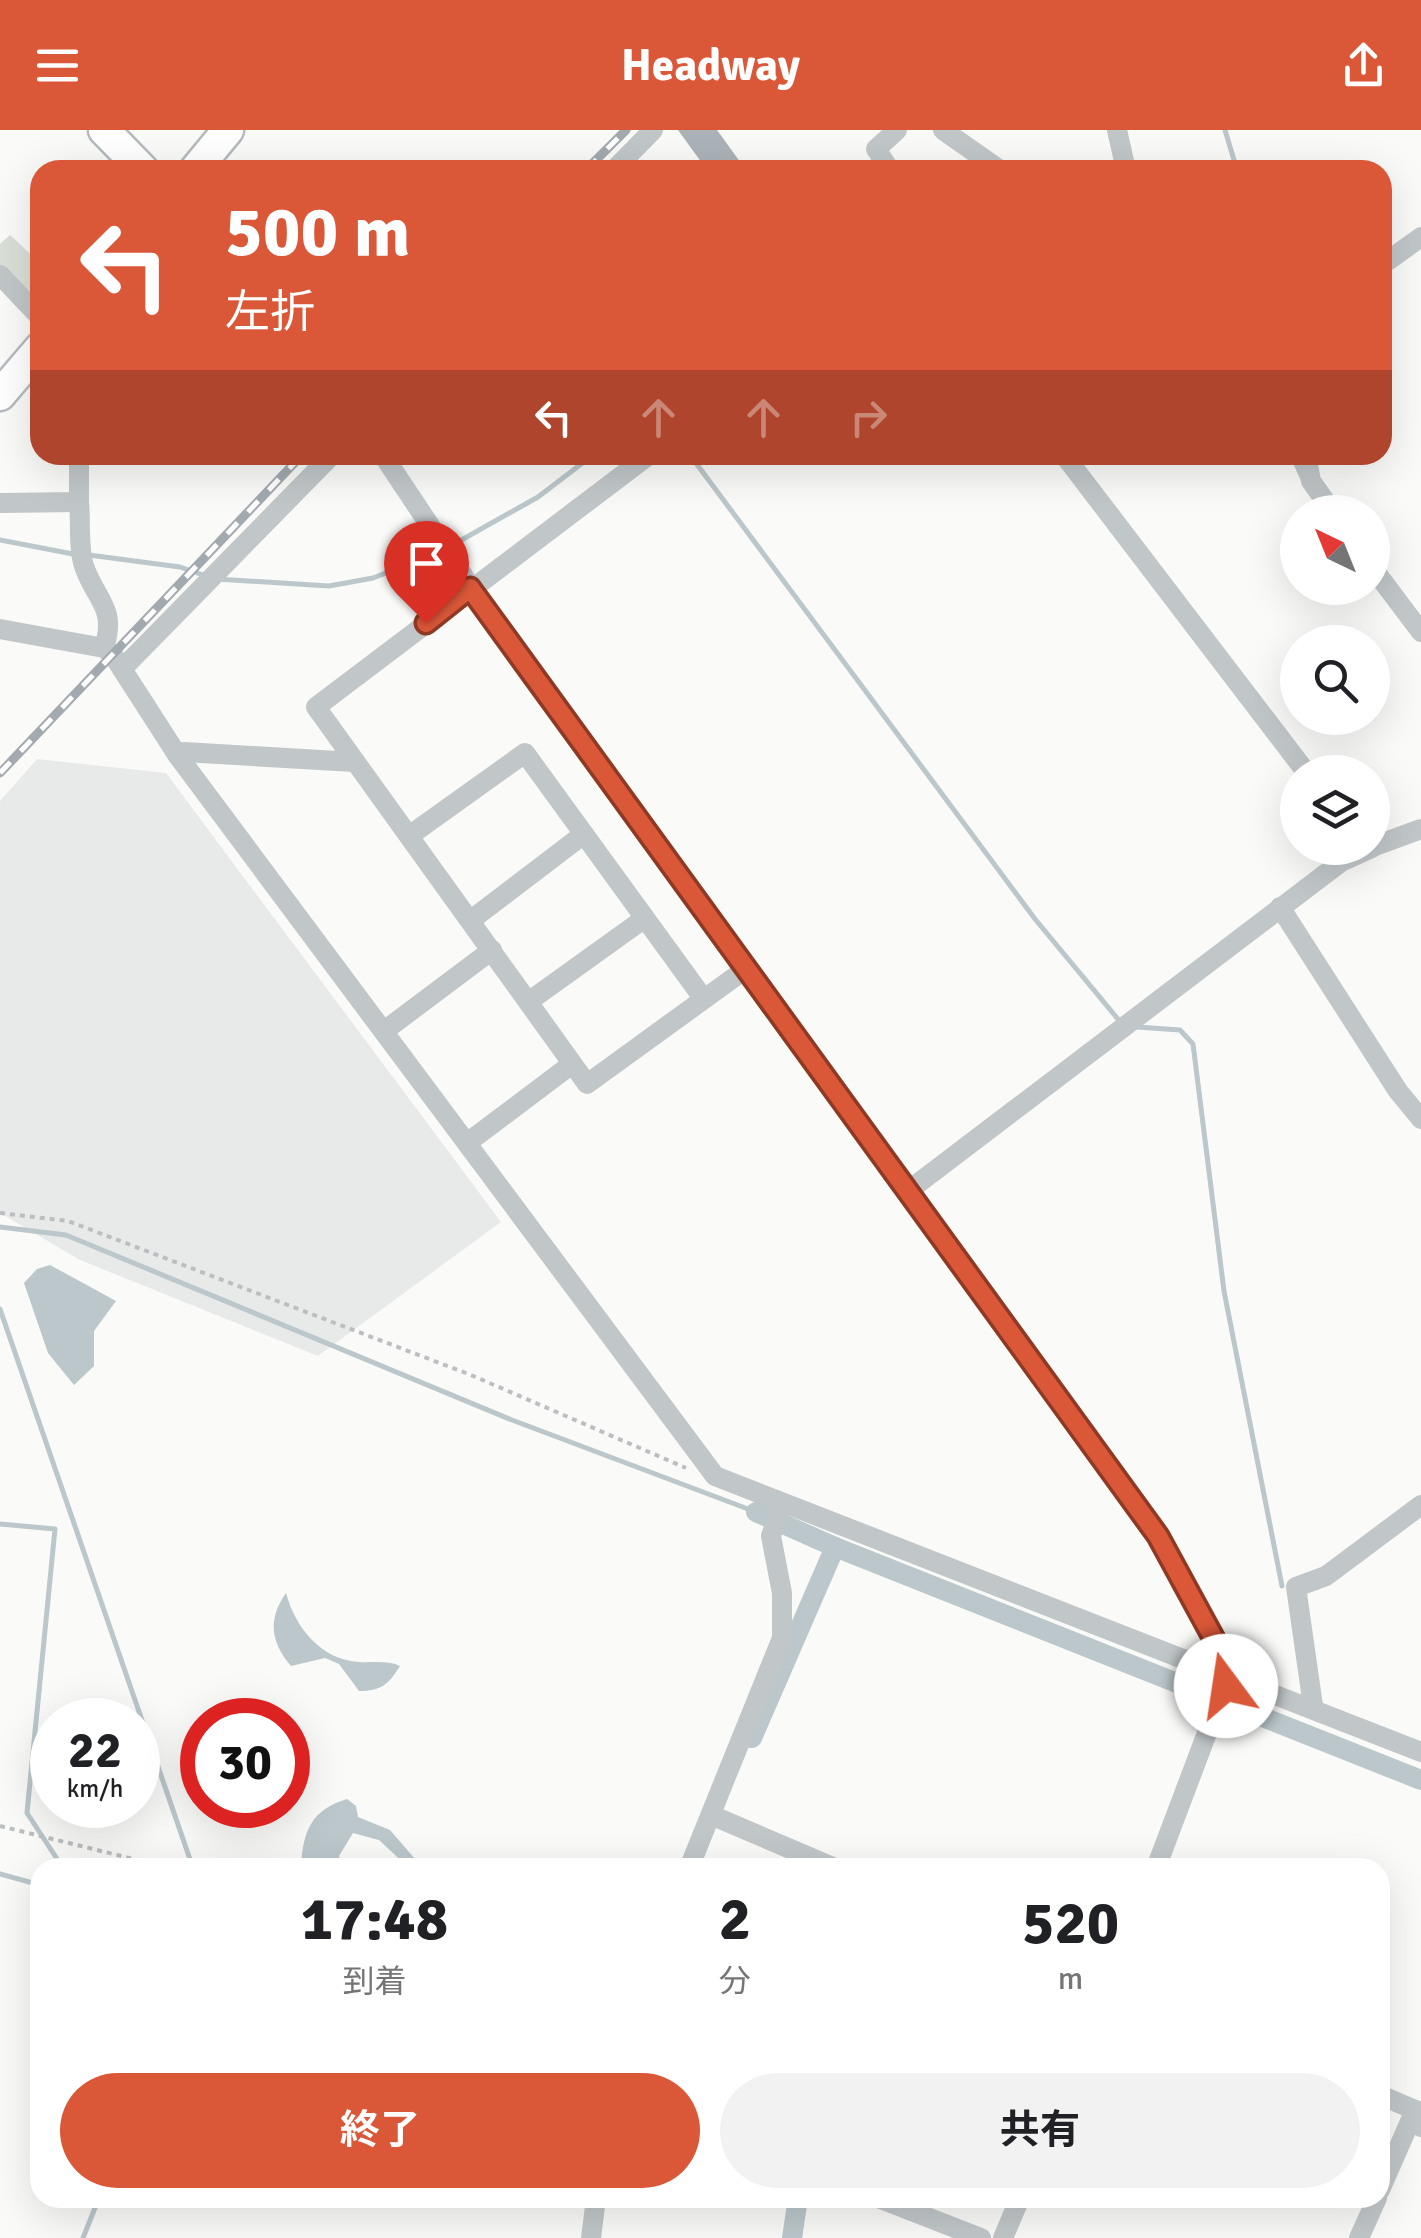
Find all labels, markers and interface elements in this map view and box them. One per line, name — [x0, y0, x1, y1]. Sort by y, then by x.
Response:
icon: menu — [30, 38, 85, 93]
text: Headway — [621, 38, 800, 93]
icon: share — [1336, 38, 1391, 93]
text: 500 m — [225, 189, 410, 275]
icon: left — [60, 200, 190, 330]
text: 左折 — [225, 285, 315, 340]
icon: left — [526, 390, 581, 445]
icon: ahead — [631, 390, 686, 445]
icon: ahead — [736, 390, 791, 445]
icon: right — [841, 390, 896, 445]
north arrow — [1280, 495, 1390, 605]
map controls — [1280, 495, 1390, 865]
pin — [384, 521, 469, 624]
icon: arrive — [399, 536, 454, 591]
button: search — [1280, 625, 1390, 735]
button: layers — [1280, 755, 1390, 865]
position arrow — [1174, 1634, 1278, 1738]
speed limit sign: 30 — [180, 1698, 310, 1828]
text: 22 — [68, 1720, 122, 1782]
text: km/h — [67, 1773, 123, 1804]
text: 17:48 — [301, 1883, 448, 1957]
text: 2 — [719, 1883, 751, 1957]
text: 520 — [1022, 1887, 1119, 1961]
text: m — [1058, 1959, 1083, 1998]
text: 到着 — [342, 1962, 406, 2001]
text: 分 — [719, 1962, 751, 2001]
button: 終了 — [60, 2073, 700, 2188]
button: 共有 — [720, 2073, 1360, 2188]

